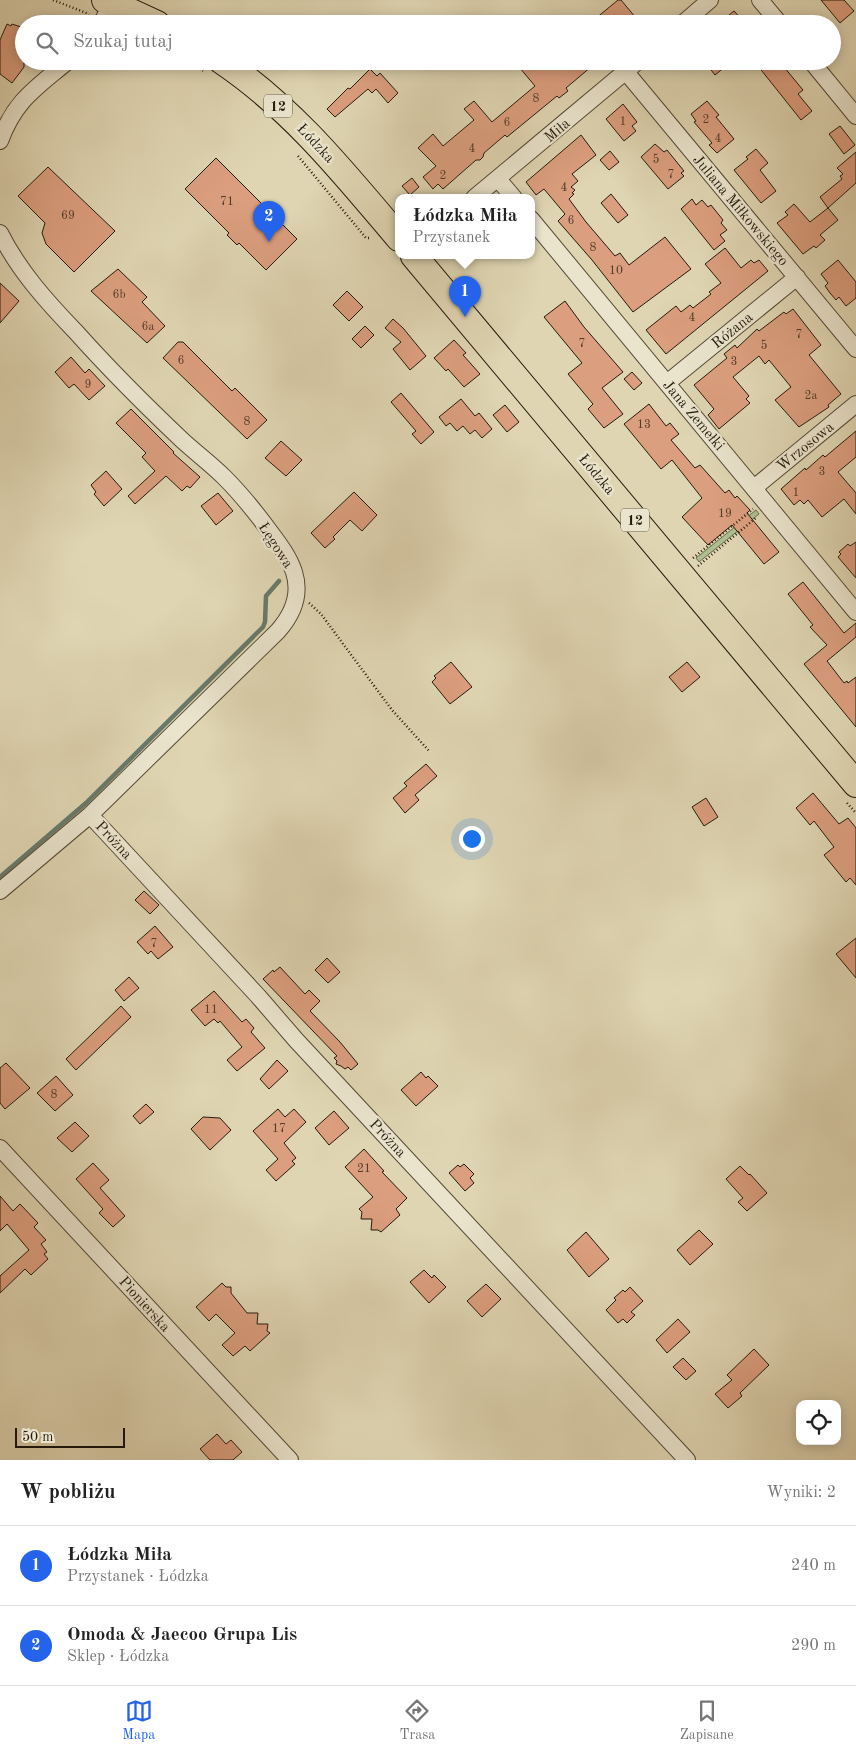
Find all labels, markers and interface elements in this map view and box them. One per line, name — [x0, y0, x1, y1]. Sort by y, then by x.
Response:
search box — [15, 15, 841, 70]
icon: search — [33, 29, 61, 57]
text: Szukaj tutaj — [73, 33, 173, 52]
house number: 8 — [533, 93, 540, 105]
road number: 12 — [264, 94, 292, 118]
house number: 2 — [703, 114, 709, 126]
street label: Miła — [542, 116, 574, 146]
house number: 1 — [620, 116, 626, 128]
house number: 6 — [504, 117, 511, 129]
street label: Łódzka — [293, 122, 337, 167]
house number: 4 — [715, 133, 722, 145]
house number: 4 — [469, 143, 476, 155]
house number: 5 — [653, 153, 660, 166]
street label: Juliana Miłkowskiego — [689, 153, 790, 269]
house number: 7 — [668, 169, 674, 181]
house number: 2 — [440, 170, 446, 182]
house number: 4 — [561, 182, 568, 194]
popup — [395, 194, 535, 259]
house number: 71 — [220, 196, 234, 208]
pin: 2 — [253, 201, 285, 242]
text: Łódzka Miła — [413, 207, 517, 226]
house number: 69 — [61, 210, 75, 222]
house number: 6 — [568, 215, 575, 227]
text: Przystanek — [413, 230, 490, 246]
house number: 8 — [590, 242, 597, 254]
house number: 10 — [609, 265, 623, 277]
pin: 1 — [449, 276, 481, 317]
house number: 6b — [112, 289, 126, 301]
street label: Różana — [710, 310, 757, 352]
house number: 4 — [689, 312, 696, 324]
house number: 6a — [142, 321, 155, 333]
house number: 7 — [796, 329, 802, 341]
house number: 7 — [579, 338, 585, 350]
house number: 5 — [761, 339, 768, 352]
house number: 6 — [178, 355, 185, 367]
house number: 3 — [731, 356, 737, 368]
street label: Jana Zemełki — [659, 378, 726, 454]
house number: 9 — [85, 379, 91, 391]
house number: 2a — [805, 390, 818, 402]
house number: 8 — [244, 416, 251, 428]
house number: 13 — [637, 419, 651, 431]
street label: Wrzosowa — [775, 419, 838, 475]
street label: Łódzka — [575, 452, 617, 498]
house number: 3 — [819, 466, 825, 478]
house number: 1 — [793, 487, 799, 499]
road number: 12 — [621, 508, 649, 532]
house number: 19 — [718, 508, 732, 520]
street label: Łęgowa — [255, 520, 295, 572]
street label: Próżna — [92, 819, 134, 863]
your location — [459, 826, 485, 852]
house number: 7 — [151, 938, 157, 950]
house number: 11 — [204, 1004, 218, 1016]
house number: 8 — [51, 1089, 58, 1101]
street label: Próżna — [366, 1117, 408, 1161]
house number: 17 — [272, 1123, 286, 1135]
house number: 21 — [357, 1163, 371, 1175]
street label: Pionierska — [115, 1274, 173, 1336]
map controls — [796, 1400, 841, 1445]
button: locate — [796, 1400, 841, 1445]
scale bar — [15, 1425, 125, 1448]
text: 50 m — [22, 1430, 53, 1444]
text: W pobliżu — [20, 1482, 115, 1503]
text: Wyniki: 2 — [767, 1485, 836, 1501]
text: Łódzka Miła — [67, 1546, 172, 1565]
text: 1 — [31, 1558, 41, 1574]
text: 240 m — [791, 1558, 836, 1574]
text: Przystanek · Łódzka — [67, 1569, 209, 1585]
text: Omoda & Jaecoo Grupa Lis — [67, 1626, 297, 1645]
text: 2 — [31, 1638, 41, 1654]
text: 290 m — [791, 1638, 836, 1654]
text: Sklep · Łódzka — [67, 1649, 169, 1665]
tab: Mapa — [122, 1697, 155, 1744]
tab: Trasa — [400, 1697, 435, 1744]
tab: Zapisane — [680, 1697, 734, 1744]

